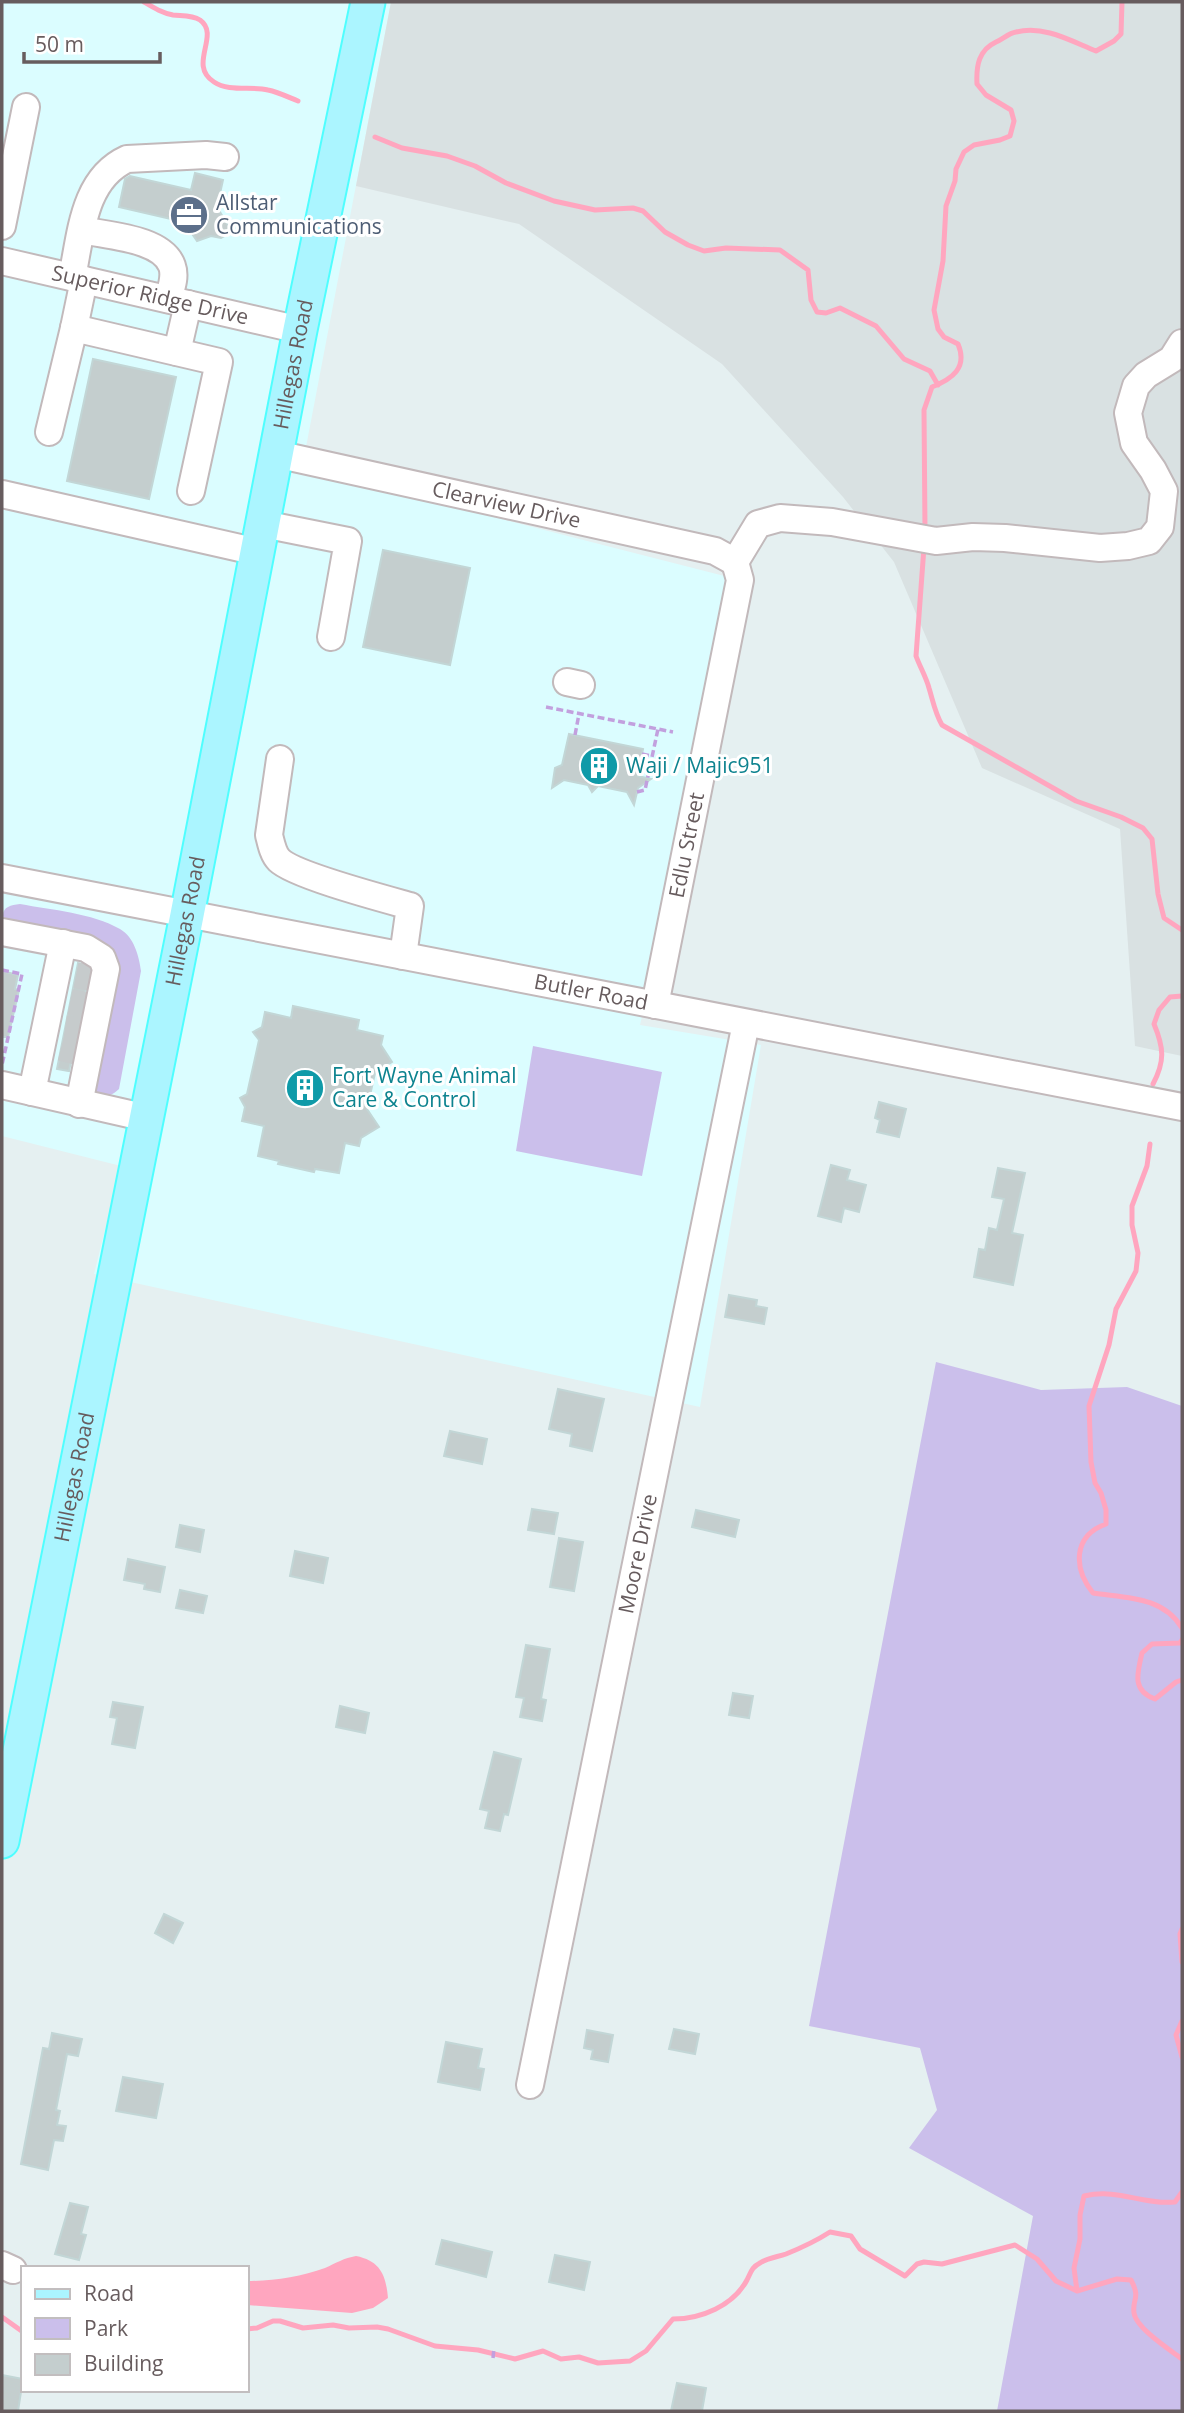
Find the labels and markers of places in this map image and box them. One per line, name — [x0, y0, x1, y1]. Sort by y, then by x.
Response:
place label: Allstar Communications — [216, 188, 382, 240]
office icon: Allstar Communications — [168, 194, 210, 236]
building icon: Waji / Majic951 — [578, 745, 620, 787]
place label: Waji / Majic951 — [626, 751, 774, 779]
place label: Fort Wayne Animal Care & Control — [332, 1061, 517, 1113]
building icon: Fort Wayne Animal Care & Control — [284, 1067, 326, 1109]

